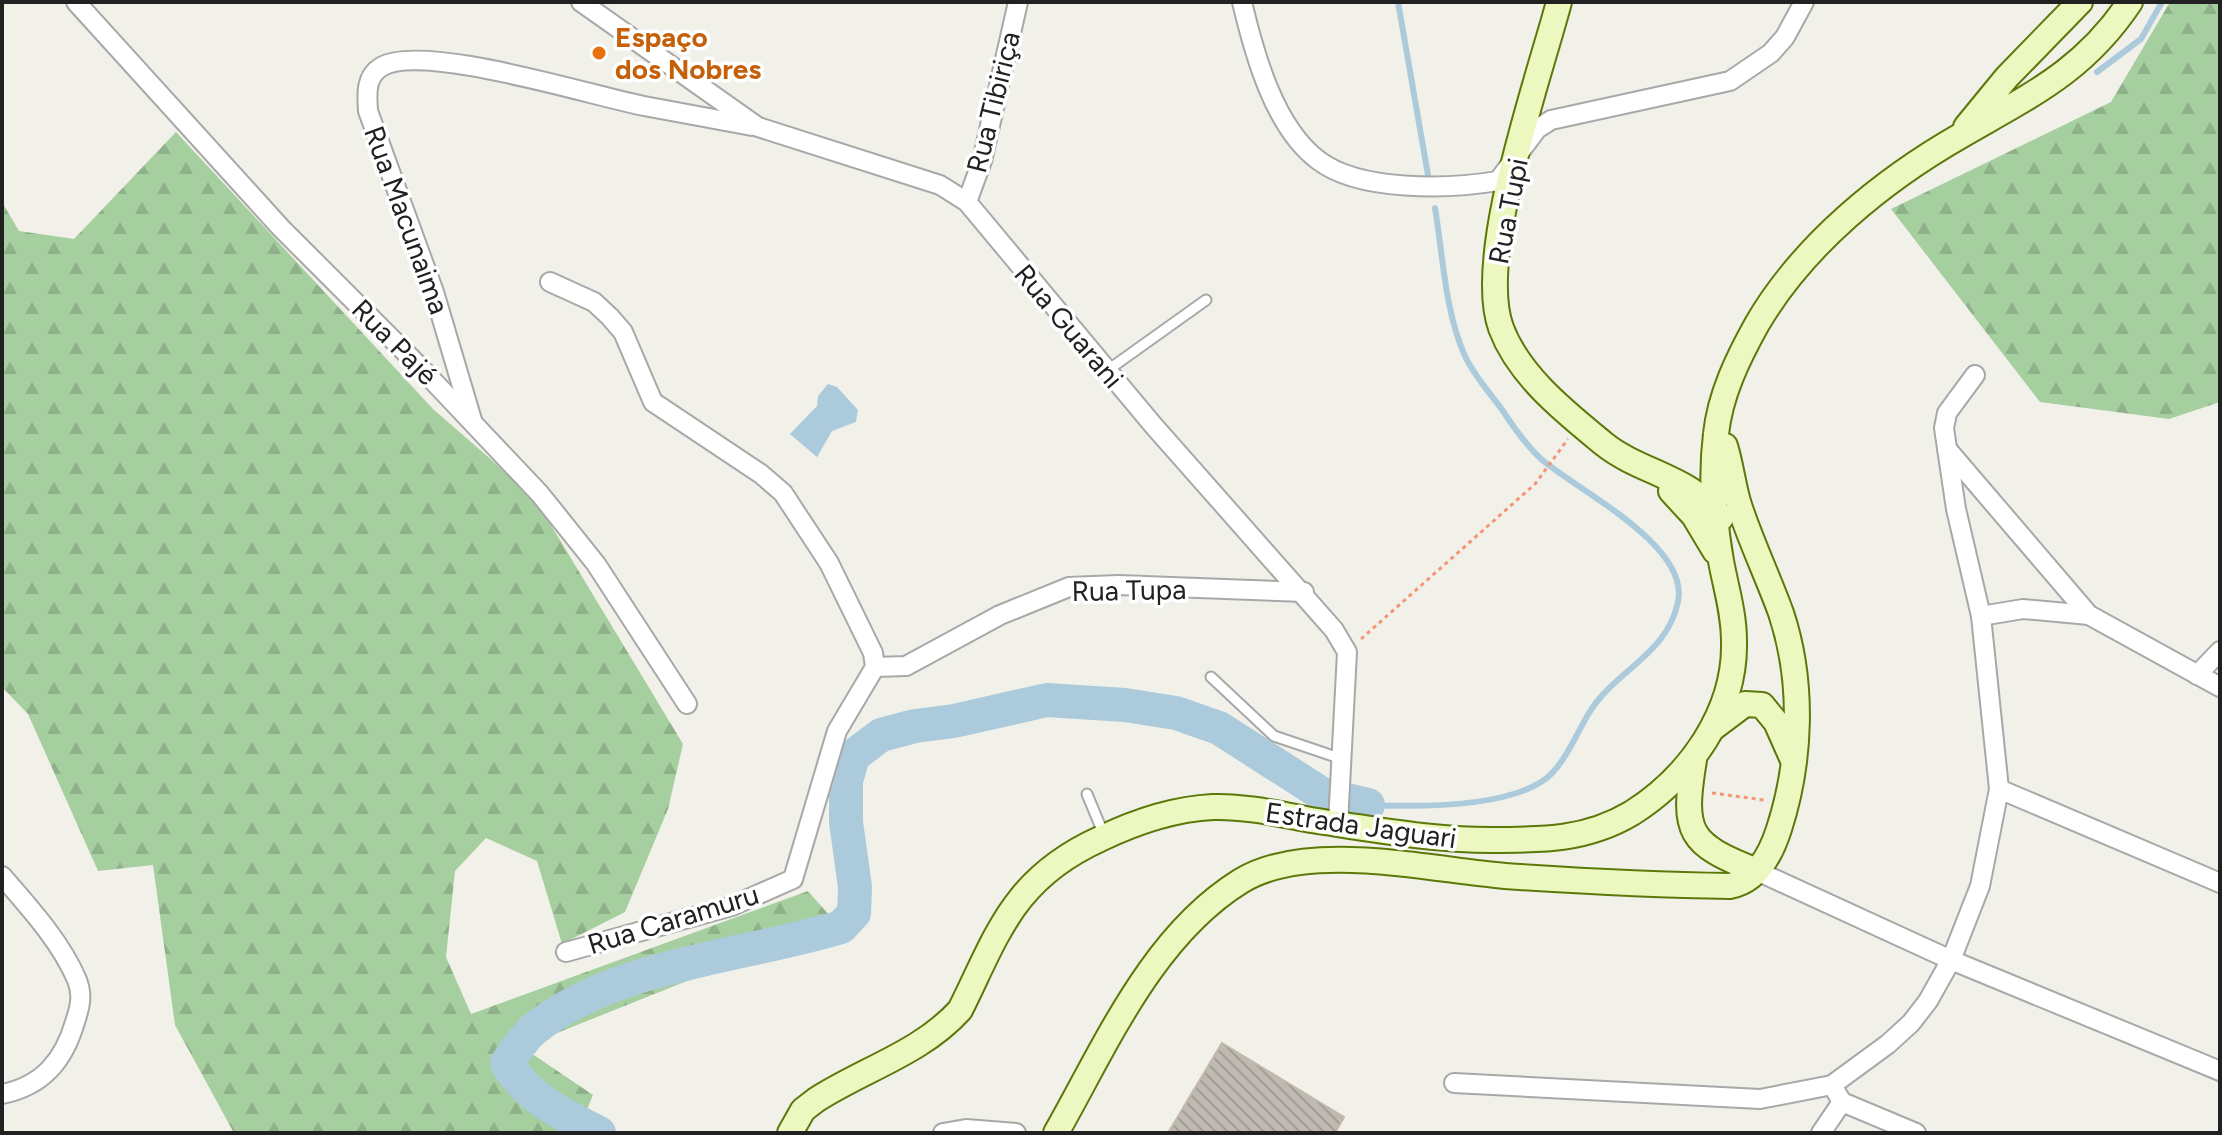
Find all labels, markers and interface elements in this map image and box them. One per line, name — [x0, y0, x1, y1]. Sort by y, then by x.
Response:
place label: Espaço dos Nobres — [615, 20, 761, 86]
street label: Rua Tibiriça — [959, 28, 1027, 176]
marker: Espaço dos Nobres — [590, 44, 608, 62]
street label: Rua Macunaima — [357, 121, 457, 319]
street label: Rua Tupi — [1481, 155, 1535, 267]
street label: Rua Guarani — [1007, 257, 1131, 395]
street label: Rua Pajé — [345, 292, 445, 392]
street label: Rua Tupa — [1071, 572, 1187, 608]
street label: Estrada Jaguari — [1263, 795, 1459, 855]
street label: Rua Caramuru — [583, 877, 763, 961]

